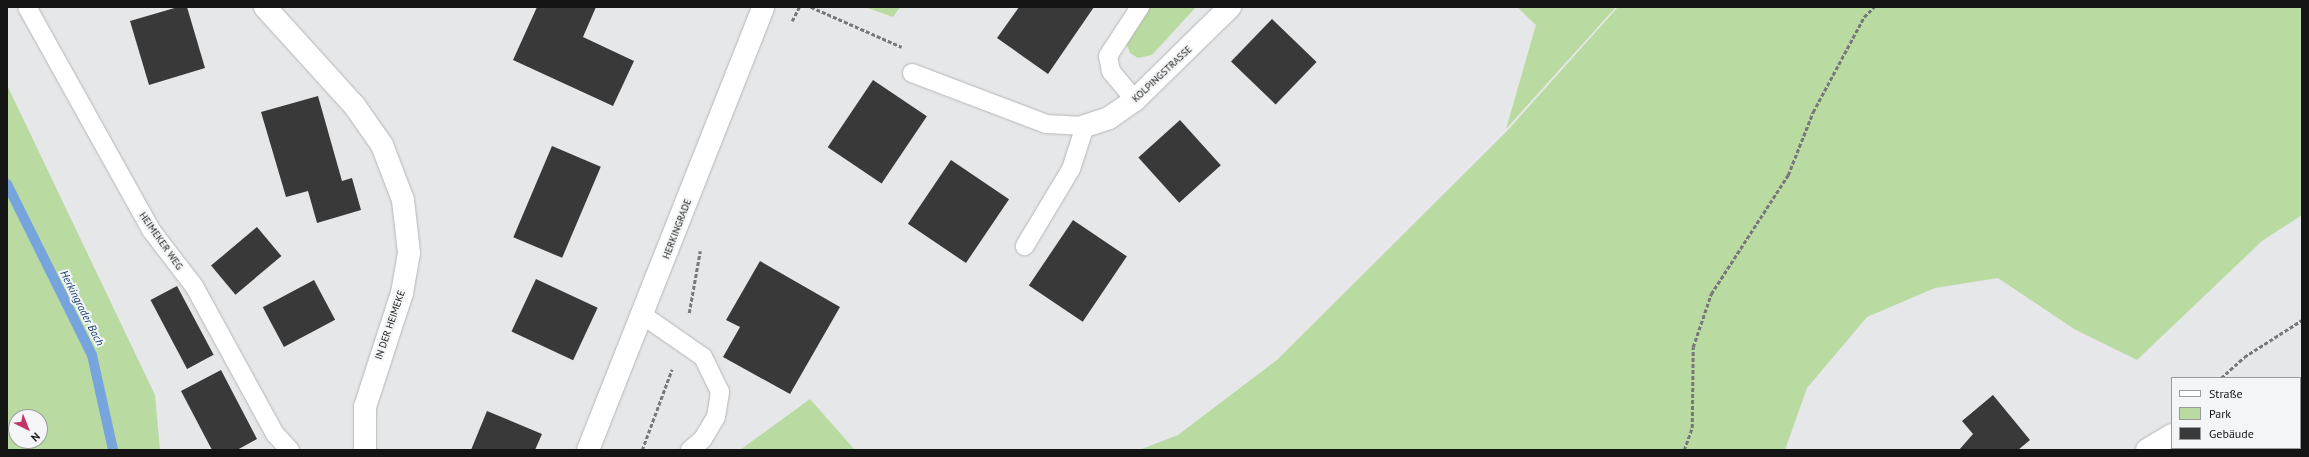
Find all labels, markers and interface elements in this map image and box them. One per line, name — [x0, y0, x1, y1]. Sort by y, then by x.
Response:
street label: KOLPINGSTRASSE — [1130, 43, 1194, 105]
street label: HERKINGRADE — [660, 197, 694, 261]
street label: HEIMEKER WEG — [137, 210, 185, 272]
water label: Herkingrader Bach — [57, 268, 107, 348]
street label: IN DER HEIMEKE — [373, 289, 407, 361]
legend — [2171, 377, 2301, 449]
text: Straße — [2209, 386, 2243, 401]
text: Park — [2209, 406, 2231, 421]
north arrow — [8, 409, 48, 449]
text: Gebäude — [2209, 426, 2254, 441]
text: N — [28, 429, 43, 445]

